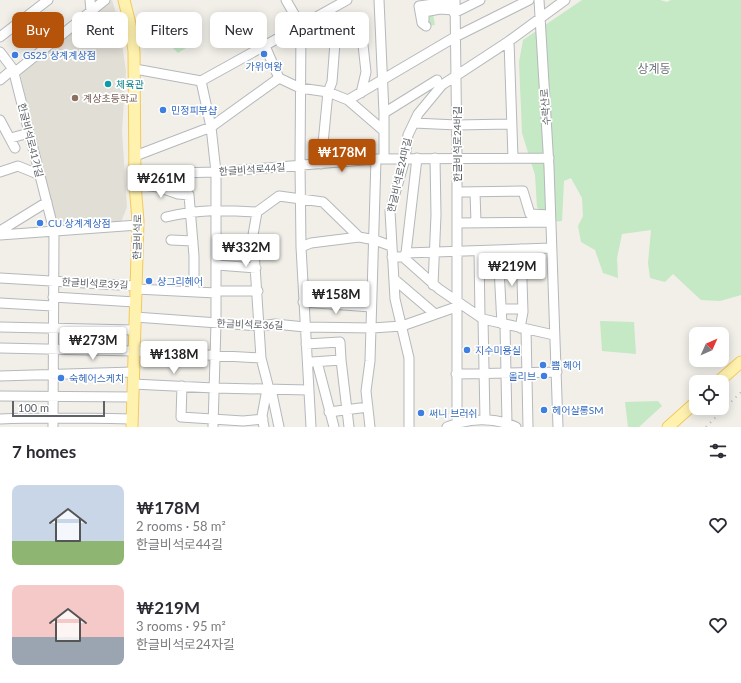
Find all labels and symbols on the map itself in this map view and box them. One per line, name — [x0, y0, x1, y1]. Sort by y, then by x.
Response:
place label: GS25 상계계상점 — [23, 49, 96, 61]
marker: 가위여왕 — [259, 49, 269, 59]
marker: GS25 상계계상점 — [10, 50, 20, 60]
place label: 가위여왕 — [246, 60, 282, 72]
district label: 상계동 — [637, 61, 671, 76]
place label: 체육관 — [116, 78, 144, 90]
marker: 체육관 — [103, 79, 113, 89]
street label: 수락산로 — [538, 88, 552, 126]
place label: 계상초등학교 — [83, 92, 138, 104]
marker: 계상초등학교 — [70, 93, 80, 103]
street label: 한글비석로41가길 — [16, 102, 46, 178]
place label: 민정피부샵 — [171, 104, 218, 116]
marker: 민정피부샵 — [158, 105, 168, 115]
street label: 한글비석로24바길 — [451, 106, 463, 182]
street label: 한글비석로24마길 — [385, 137, 413, 213]
pin: ₩178M — [314, 139, 370, 173]
street label: 한글비석로44길 — [218, 161, 286, 177]
pin: ₩261M — [133, 165, 189, 199]
street label: 한글비석로 — [131, 214, 143, 260]
place label: CU 상계계상점 — [48, 217, 111, 229]
marker: CU 상계계상점 — [35, 218, 45, 228]
pin: ₩332M — [218, 234, 274, 268]
pin: ₩219M — [484, 253, 540, 287]
street label: 한글비석로39길 — [61, 275, 129, 291]
place label: 샹그리헤어 — [157, 275, 203, 287]
marker: 샹그리헤어 — [144, 276, 154, 286]
pin: ₩158M — [308, 281, 364, 315]
street label: 한글비석로36길 — [216, 317, 284, 331]
pin: ₩273M — [65, 327, 121, 361]
north arrow — [689, 327, 729, 367]
pin: ₩138M — [146, 341, 202, 375]
place label: 지수미용실 — [475, 344, 521, 356]
marker: 지수미용실 — [462, 345, 472, 355]
place label: 쁨 헤어 — [551, 359, 581, 371]
marker: 쁨 헤어 — [538, 360, 548, 370]
place label: 올리브 — [508, 370, 536, 382]
marker: 올리브 — [539, 371, 549, 381]
place label: 숙헤어스케치 — [69, 372, 124, 384]
marker: 숙헤어스케치 — [56, 373, 66, 383]
scale bar — [12, 399, 105, 418]
place label: 헤어살롱SM — [552, 404, 604, 416]
marker: 헤어살롱SM — [539, 405, 549, 415]
place label: 써니 브러쉬 — [429, 407, 478, 419]
marker: 써니 브러쉬 — [416, 408, 426, 418]

